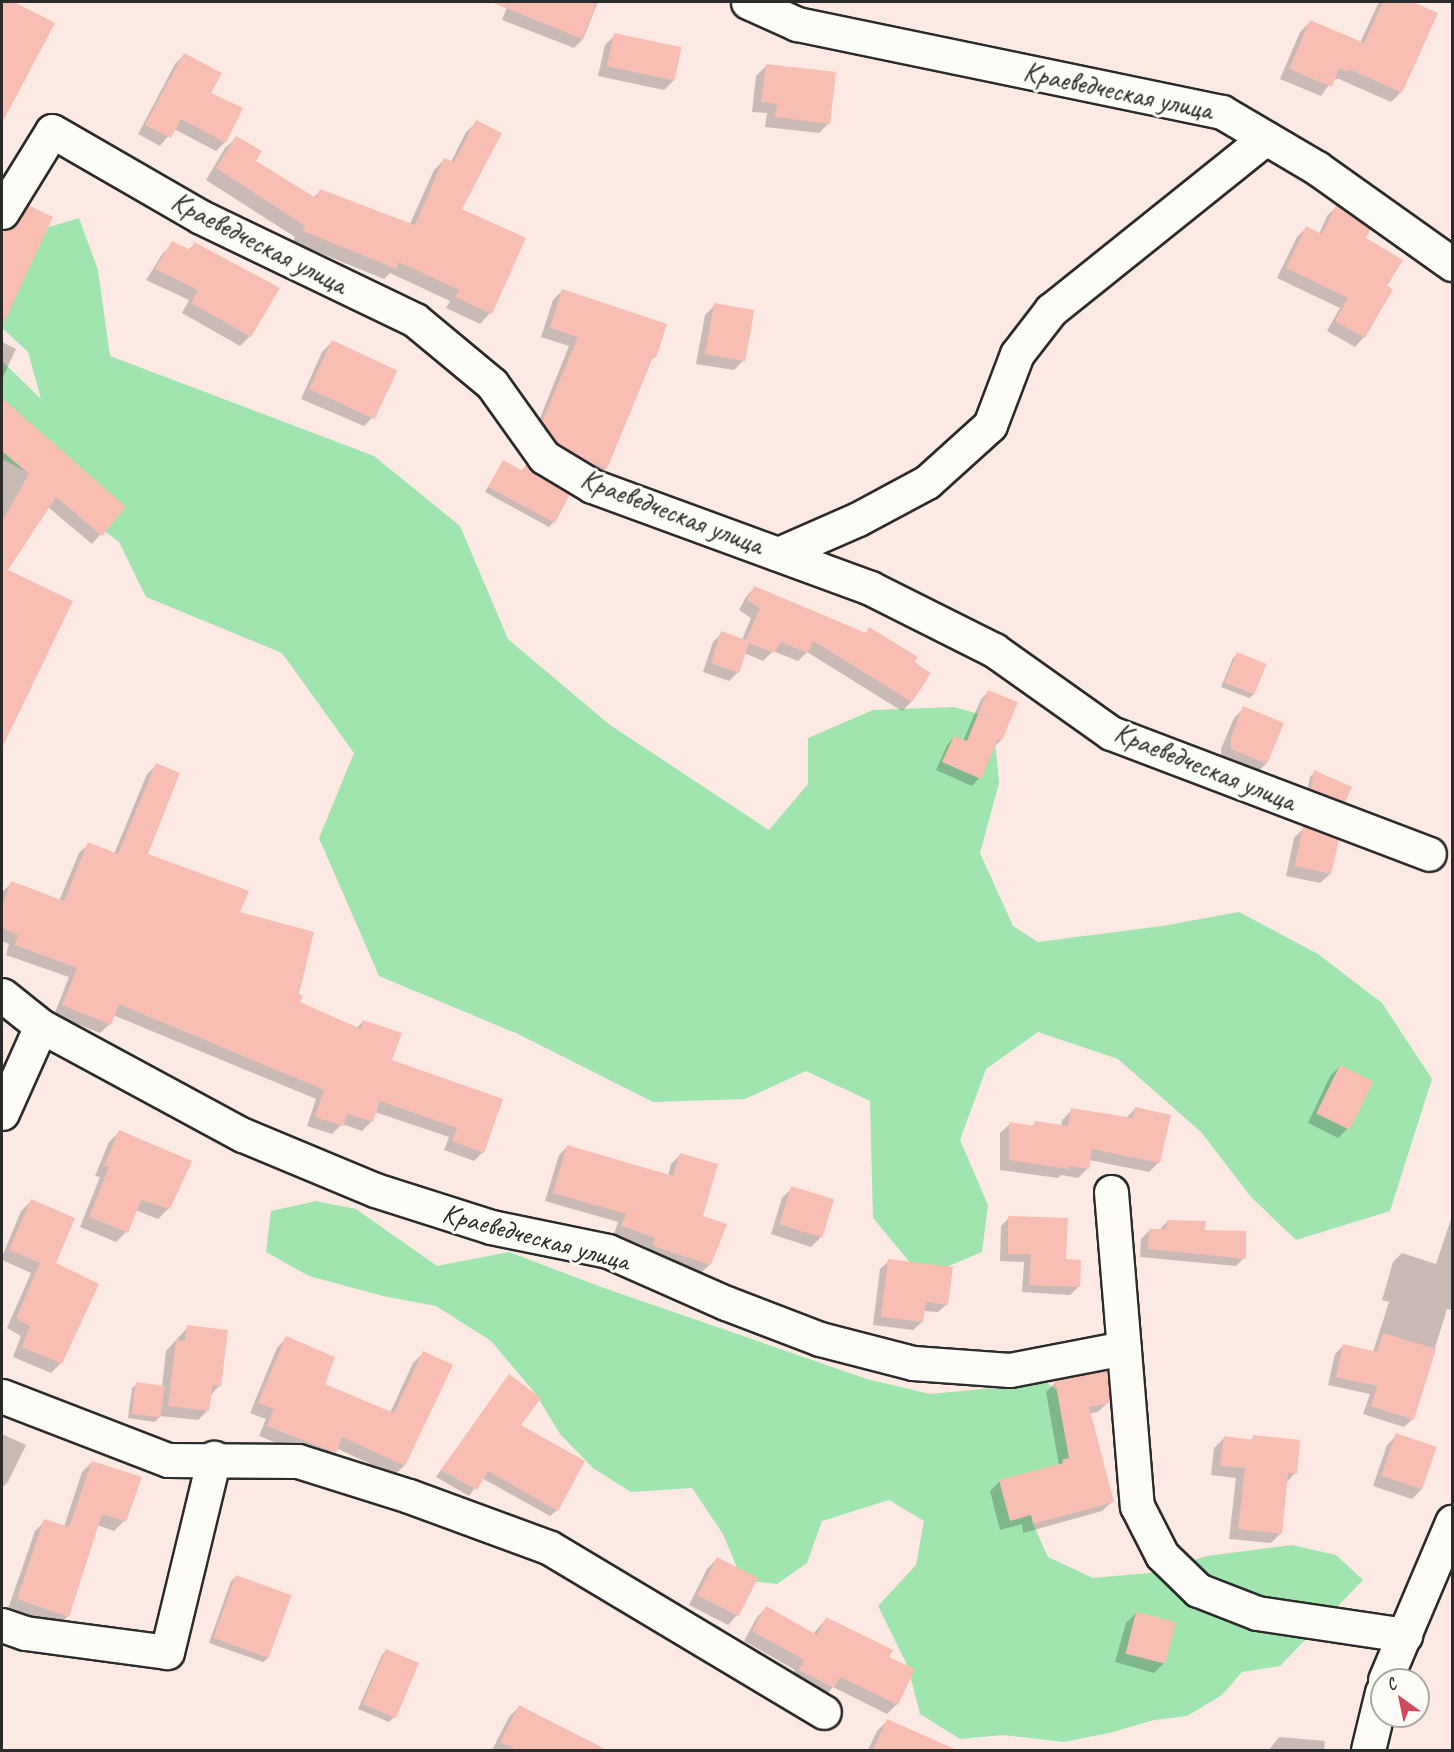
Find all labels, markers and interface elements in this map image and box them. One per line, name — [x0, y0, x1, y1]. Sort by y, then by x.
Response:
street label: Краеведческая улица — [1020, 55, 1216, 127]
street label: Краеведческая улица — [166, 184, 352, 302]
street label: Краеведческая улица — [576, 462, 768, 562]
street label: Краеведческая улица — [1110, 715, 1300, 819]
street label: Краеведческая улица — [439, 1196, 633, 1278]
north arrow — [1370, 1668, 1430, 1728]
text: С — [1383, 1674, 1400, 1695]

